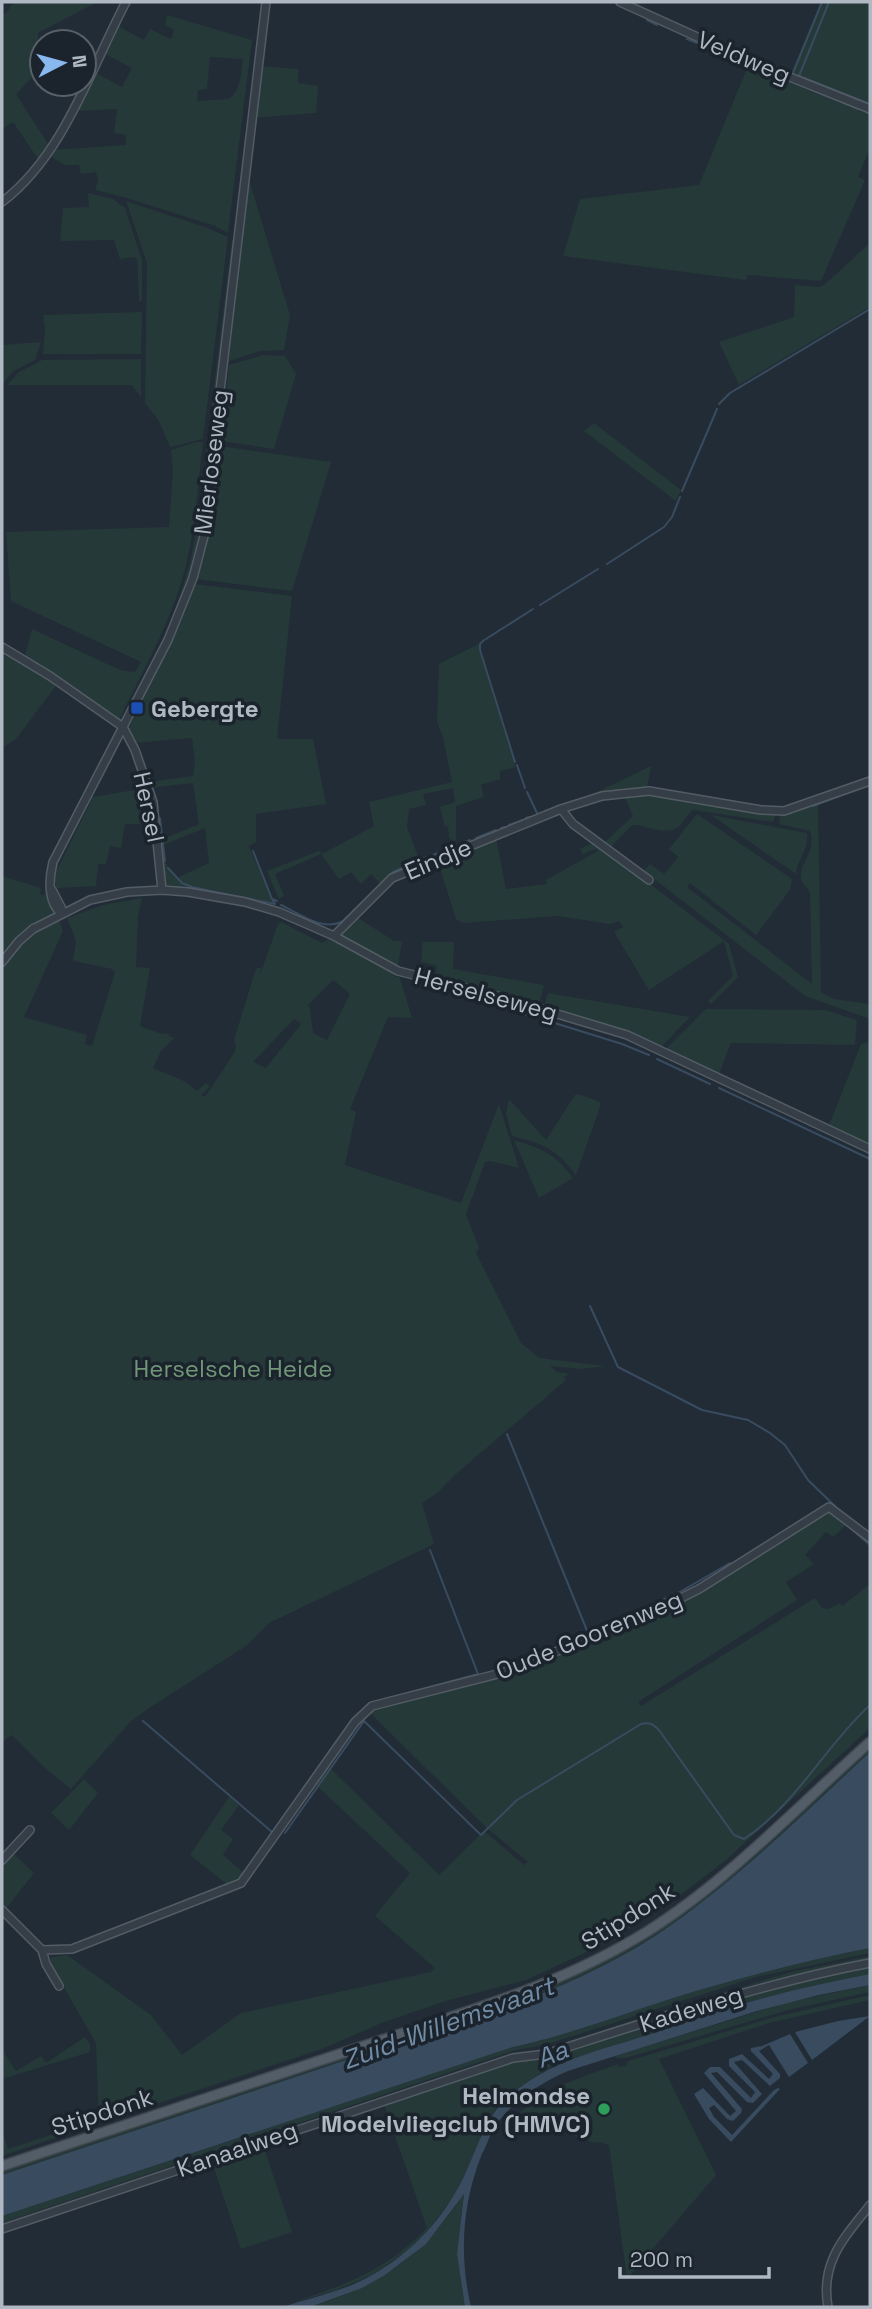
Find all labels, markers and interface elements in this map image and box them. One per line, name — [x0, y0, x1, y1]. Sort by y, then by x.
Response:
street label: Veldweg — [693, 24, 795, 90]
north arrow — [28, 28, 98, 98]
text: N — [66, 54, 93, 69]
street label: Mierloseweg — [187, 388, 235, 536]
place label: Gebergte — [151, 693, 259, 724]
marker: Gebergte — [129, 700, 145, 716]
street label: Hersel — [126, 769, 172, 845]
street label: Eindje — [400, 831, 476, 887]
street label: Herselseweg — [411, 960, 561, 1028]
park label: Herselsche Heide — [133, 1353, 333, 1384]
street label: Oude Goorenweg — [491, 1584, 687, 1686]
street label: Stipdonk — [575, 1875, 681, 1957]
water label: Zuid-Willemsvaart — [337, 1968, 561, 2077]
street label: Kadeweg — [636, 1979, 746, 2039]
water label: Aa — [531, 2032, 574, 2076]
place label: Helmondse Modelvliegclub (HMVC) — [321, 2080, 590, 2139]
street label: Stipdonk — [47, 2081, 157, 2143]
marker: Helmondse Modelvliegclub (HMVC) — [596, 2101, 612, 2117]
street label: Kanaalweg — [173, 2114, 301, 2184]
scale bar — [620, 2236, 769, 2280]
text: 200 m — [630, 2246, 693, 2273]

